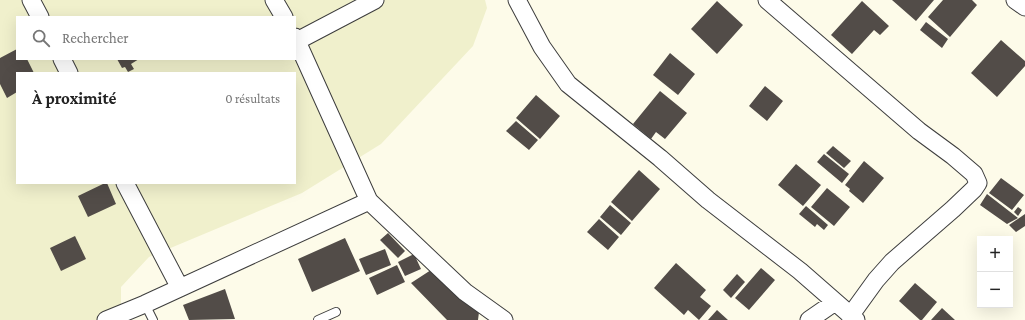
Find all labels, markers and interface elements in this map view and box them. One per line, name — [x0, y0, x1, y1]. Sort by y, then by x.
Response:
search box — [16, 16, 296, 60]
icon: search — [30, 27, 52, 49]
text: Rechercher — [62, 30, 129, 46]
text: À proximité — [32, 89, 116, 108]
text: 0 résultats — [225, 91, 280, 106]
map controls — [977, 236, 1013, 308]
button: + — [977, 236, 1013, 272]
button: − — [977, 272, 1013, 308]

